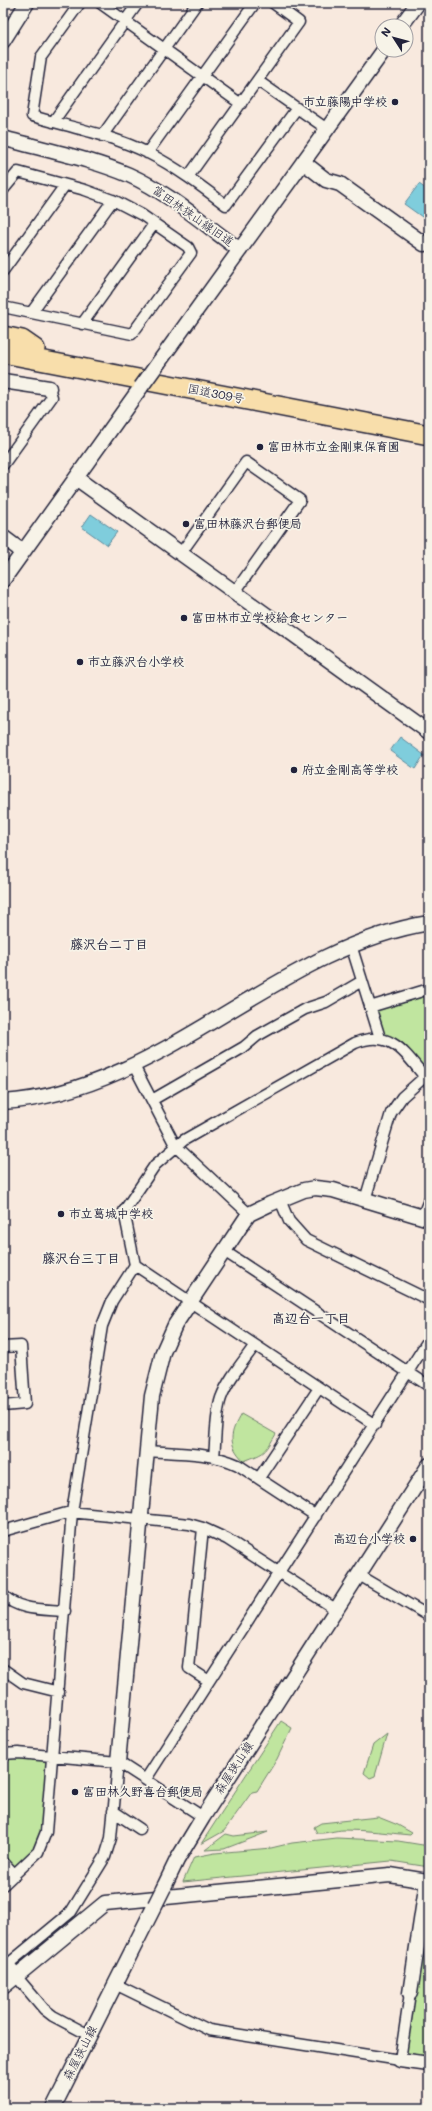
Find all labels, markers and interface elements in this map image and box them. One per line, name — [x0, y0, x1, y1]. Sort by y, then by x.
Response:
north arrow — [374, 18, 414, 58]
text: N — [377, 24, 394, 40]
place label: 市立藤陽中学校 — [303, 93, 387, 109]
marker: 市立藤陽中学校 — [390, 97, 400, 107]
street label: 富田林狭山線旧道 — [150, 181, 237, 249]
street label: 国道309号 — [186, 380, 246, 406]
place label: 富田林市立金剛東保育園 — [268, 438, 400, 454]
marker: 富田林市立金剛東保育園 — [255, 442, 265, 452]
place label: 富田林藤沢台郵便局 — [194, 515, 302, 531]
marker: 富田林藤沢台郵便局 — [181, 519, 191, 529]
place label: 富田林市立学校給食センター — [192, 609, 348, 625]
marker: 富田林市立学校給食センター — [179, 613, 189, 623]
place label: 市立藤沢台小学校 — [88, 653, 184, 669]
marker: 市立藤沢台小学校 — [75, 657, 85, 667]
place label: 府立金剛高等学校 — [302, 761, 398, 777]
marker: 府立金剛高等学校 — [289, 765, 299, 775]
district label: 藤沢台二丁目 — [70, 935, 148, 952]
place label: 市立葛城中学校 — [69, 1205, 153, 1221]
marker: 市立葛城中学校 — [56, 1209, 66, 1219]
district label: 藤沢台三丁目 — [42, 1249, 120, 1266]
district label: 高辺台一丁目 — [272, 1309, 350, 1326]
place label: 高辺台小学校 — [333, 1530, 405, 1546]
marker: 高辺台小学校 — [408, 1534, 418, 1544]
street label: 森屋狭山線 — [210, 1738, 256, 1797]
place label: 富田林久野喜台郵便局 — [83, 1783, 203, 1799]
marker: 富田林久野喜台郵便局 — [70, 1787, 80, 1797]
street label: 森屋狭山線 — [58, 2022, 100, 2083]

